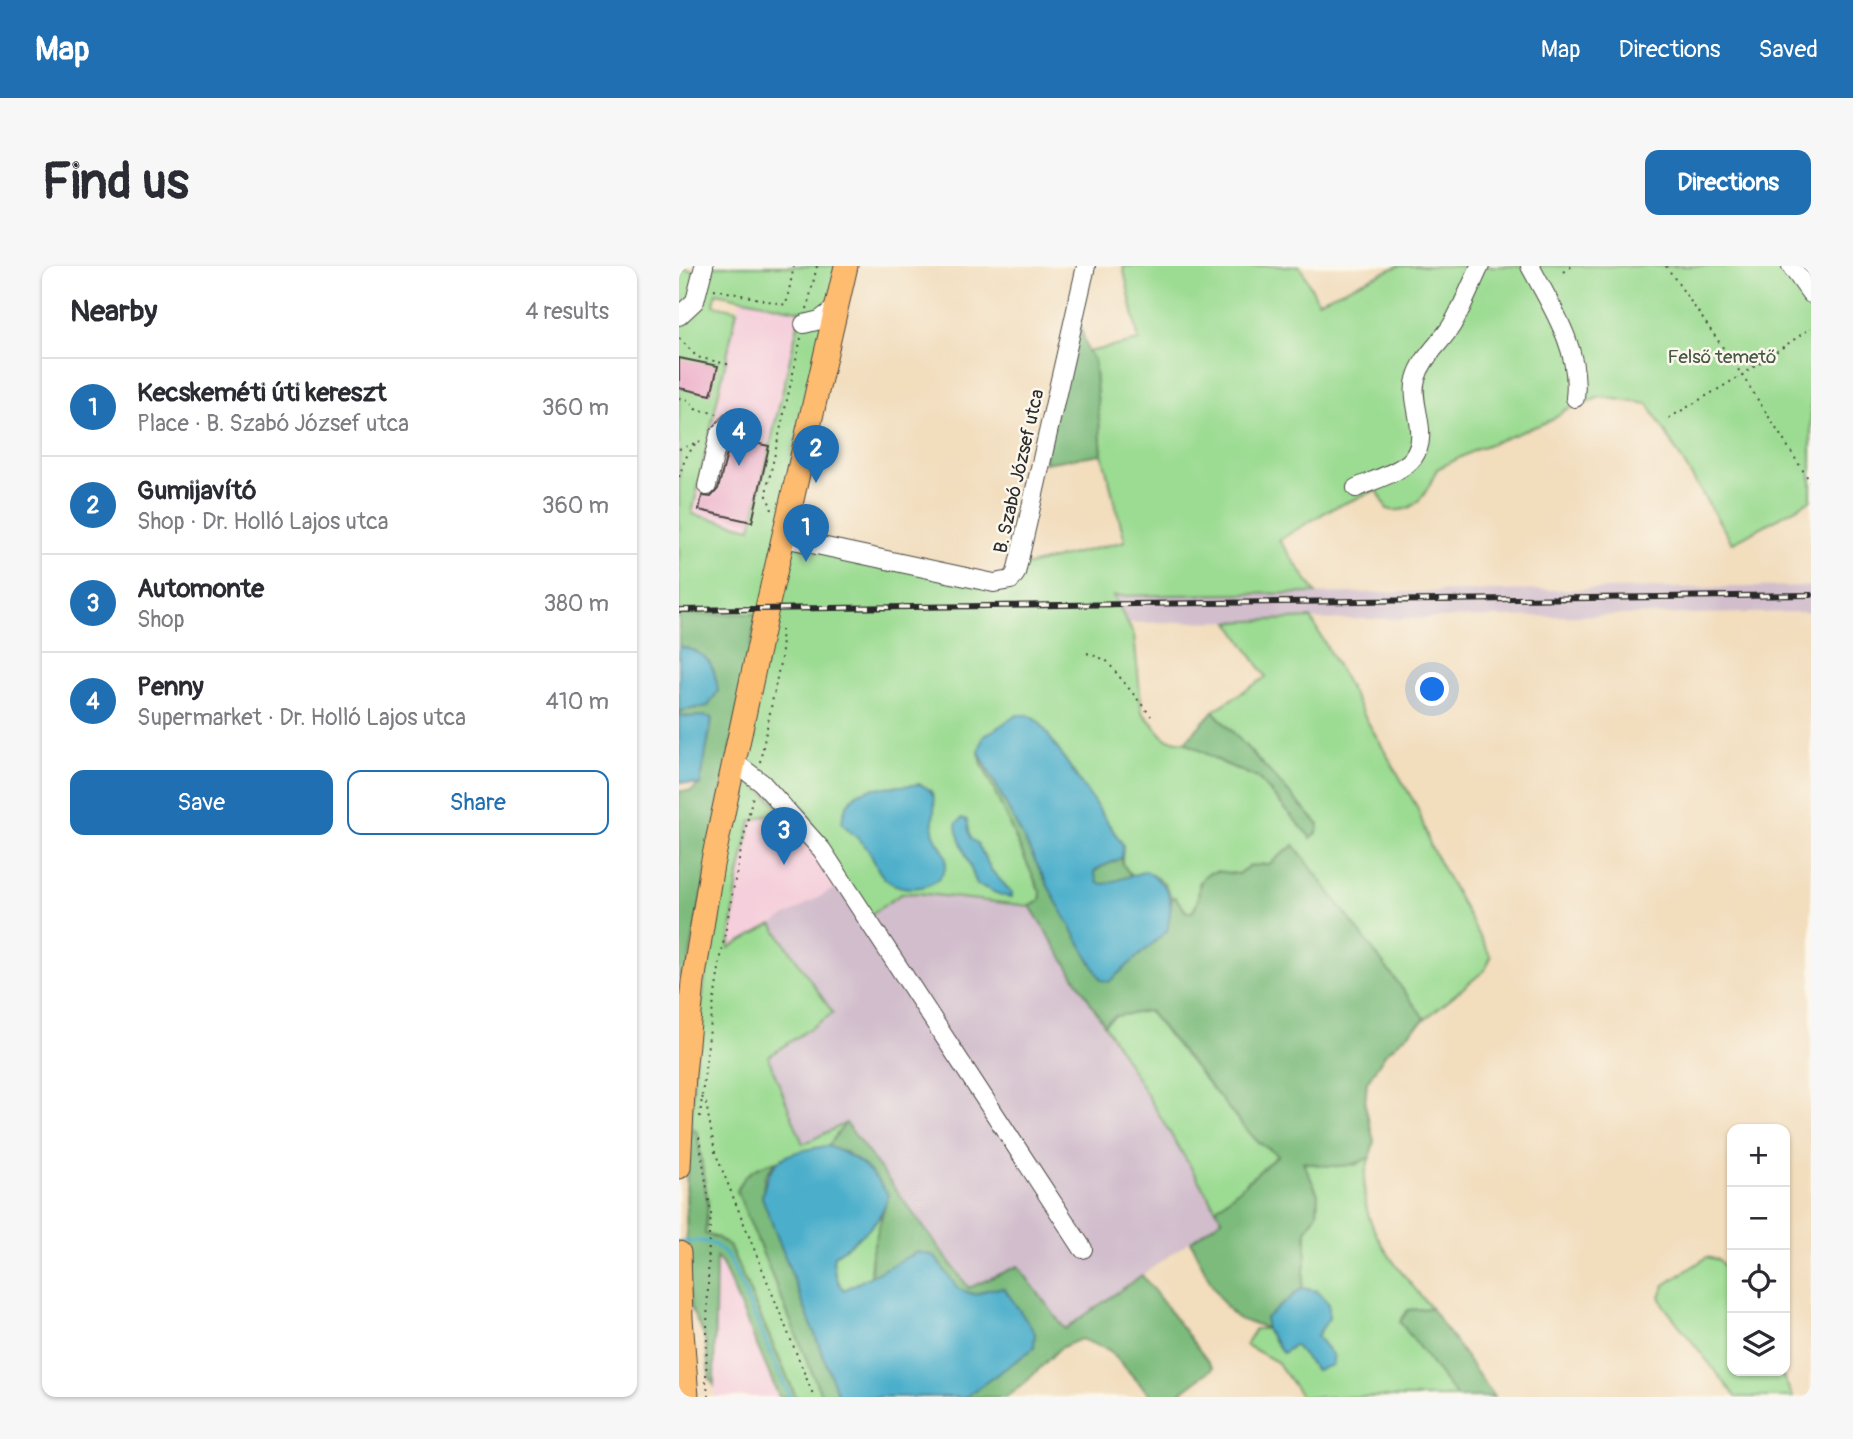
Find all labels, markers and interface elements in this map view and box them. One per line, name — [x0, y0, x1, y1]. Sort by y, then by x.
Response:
text: Map — [35, 29, 90, 70]
text: Map — [1541, 35, 1581, 64]
text: Directions — [1619, 35, 1720, 64]
text: Saved — [1758, 35, 1818, 64]
button: Directions — [1645, 150, 1811, 215]
text: Find us — [42, 152, 189, 213]
text: Nearby — [70, 293, 157, 330]
text: 4 results — [525, 297, 609, 326]
park label: Felső temető — [1668, 345, 1776, 369]
text: Kecskeméti úti kereszt — [137, 377, 387, 409]
street label: B. Szabó József utca — [988, 387, 1050, 556]
text: 1 — [89, 393, 98, 422]
text: 360 m — [542, 393, 609, 422]
pin: 4 — [716, 408, 762, 466]
text: Place · B. Szabó József utca — [137, 409, 409, 438]
pin: 2 — [793, 425, 839, 483]
text: Gumijavító — [137, 475, 257, 507]
text: 2 — [87, 491, 99, 520]
text: 360 m — [542, 491, 609, 520]
pin: 1 — [783, 504, 829, 562]
text: Shop · Dr. Holló Lajos utca — [137, 507, 389, 536]
text: Automonte — [137, 573, 264, 605]
text: 3 — [87, 589, 99, 618]
text: 380 m — [543, 589, 609, 618]
text: Shop — [137, 605, 185, 634]
text: Penny — [137, 671, 204, 703]
your location — [1415, 672, 1449, 706]
text: 4 — [86, 687, 100, 716]
text: 410 m — [546, 687, 609, 716]
text: Supermarket · Dr. Holló Lajos utca — [137, 703, 466, 732]
button: Save — [70, 770, 333, 835]
button: Share — [347, 770, 609, 835]
pin: 3 — [761, 807, 807, 865]
map controls — [1727, 1124, 1790, 1376]
button: + — [1727, 1124, 1790, 1187]
button: − — [1727, 1187, 1790, 1250]
button: locate — [1727, 1250, 1790, 1313]
button: layers — [1727, 1313, 1790, 1376]

